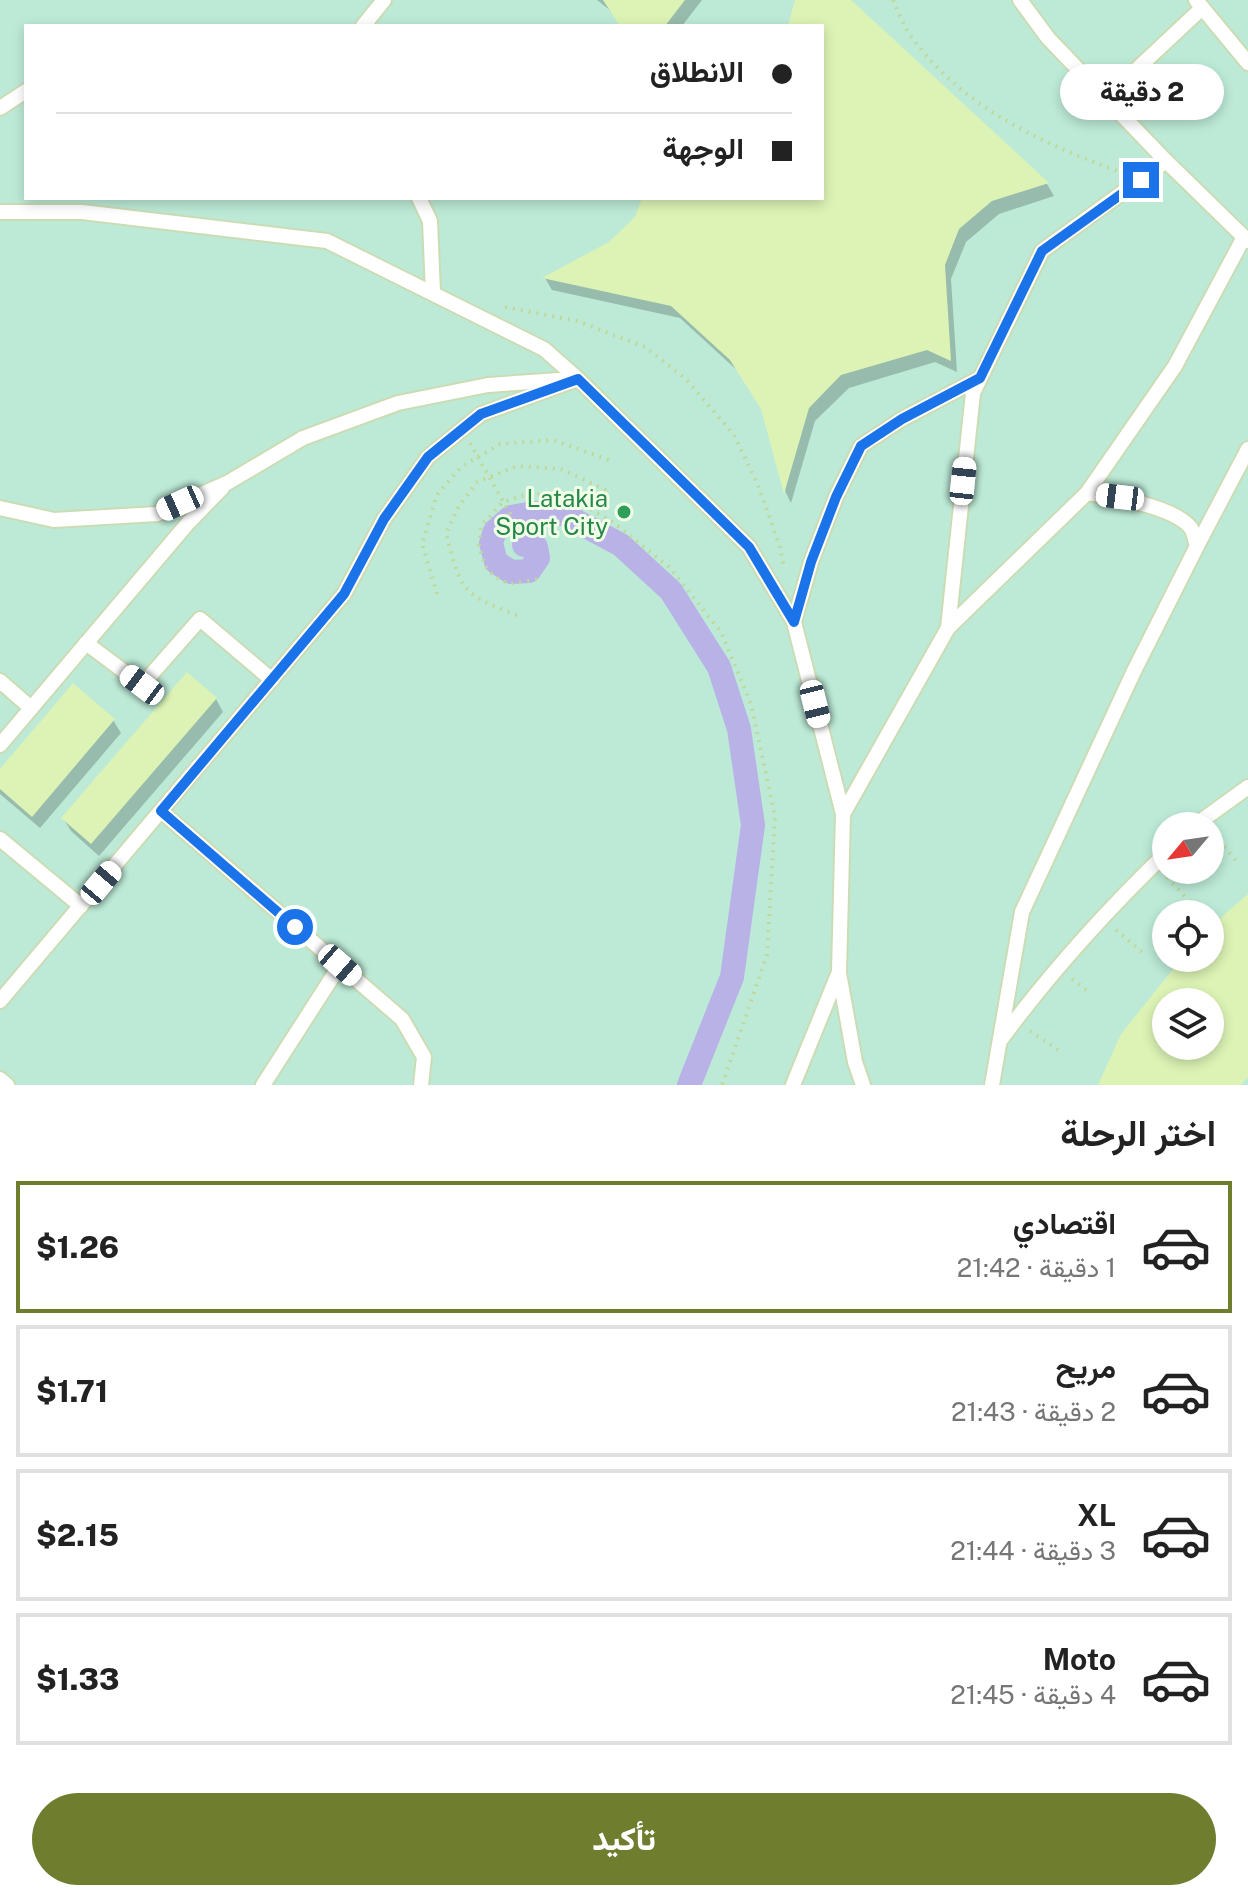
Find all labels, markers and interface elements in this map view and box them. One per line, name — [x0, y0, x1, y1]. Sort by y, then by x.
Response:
text: الانطلاق — [650, 53, 744, 89]
callout: 2 دقيقة — [1059, 64, 1223, 120]
text: 2 دقيقة — [1100, 76, 1184, 107]
text: الوجهة — [662, 130, 744, 166]
route end — [1123, 162, 1159, 198]
car — [949, 456, 977, 506]
car — [153, 482, 207, 524]
car — [1095, 482, 1145, 512]
place label: Latakia Sport City — [495, 484, 608, 540]
marker: Latakia Sport City — [615, 503, 633, 521]
car — [116, 661, 168, 709]
car — [798, 678, 832, 730]
north arrow — [1152, 812, 1224, 884]
map controls — [1152, 812, 1224, 1060]
car — [76, 857, 126, 909]
button: locate — [1152, 900, 1224, 972]
route start — [277, 909, 313, 945]
car — [314, 940, 366, 990]
button: layers — [1152, 988, 1224, 1060]
text: اختر الرحلة — [1060, 1112, 1216, 1154]
text: اقتصادي — [1013, 1205, 1116, 1241]
icon: car — [1140, 1211, 1212, 1283]
text: $1.26 — [36, 1229, 119, 1265]
text: 1 دقيقة · 21:42 — [957, 1252, 1116, 1283]
text: مريح — [1056, 1349, 1116, 1385]
icon: car — [1140, 1355, 1212, 1427]
text: $1.71 — [36, 1373, 108, 1409]
text: 2 دقيقة · 21:43 — [951, 1396, 1116, 1427]
text: XL — [1077, 1497, 1116, 1533]
icon: car — [1140, 1499, 1212, 1571]
text: $2.15 — [36, 1517, 119, 1553]
text: 3 دقيقة · 21:44 — [950, 1535, 1116, 1566]
text: Moto — [1043, 1641, 1116, 1677]
icon: car — [1140, 1643, 1212, 1715]
text: $1.33 — [36, 1661, 119, 1697]
text: 4 دقيقة · 21:45 — [950, 1679, 1116, 1710]
button: تأكيد — [32, 1793, 1216, 1885]

